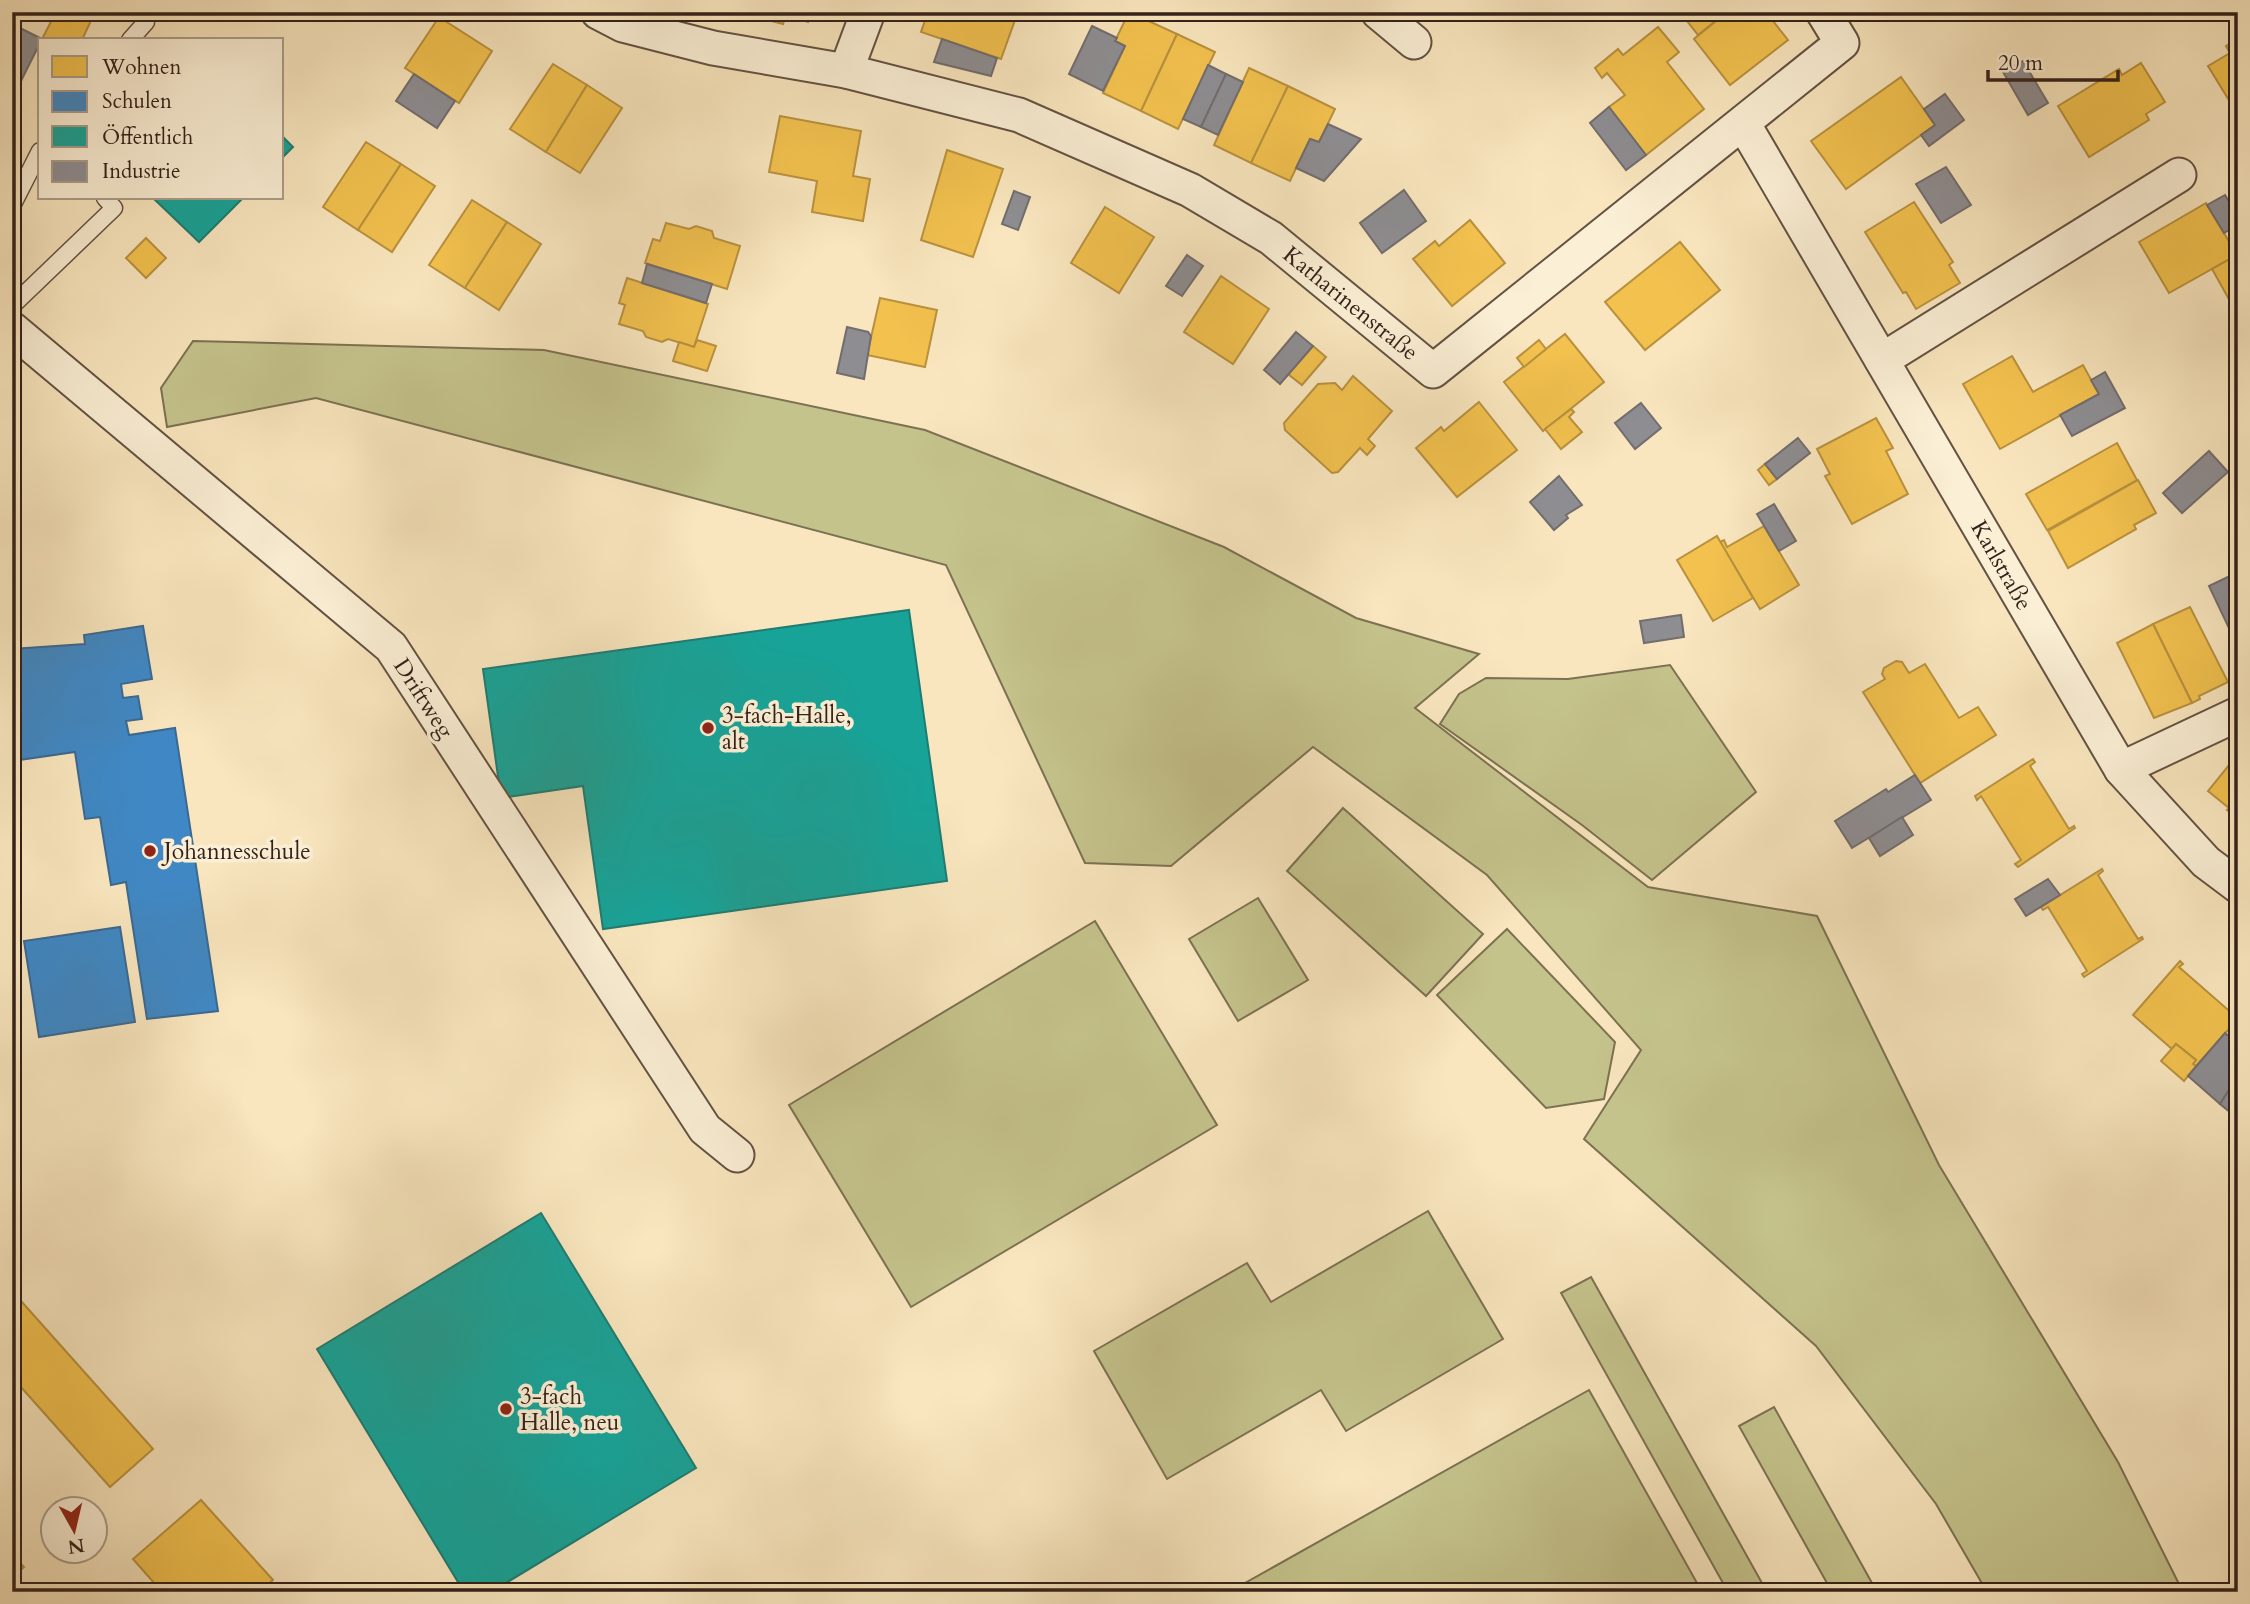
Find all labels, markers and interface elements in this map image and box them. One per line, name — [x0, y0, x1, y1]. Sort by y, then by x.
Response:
legend — [38, 38, 284, 200]
scale bar — [1988, 38, 2117, 82]
text: 20 m — [1998, 49, 2043, 78]
text: Wohnen — [101, 53, 182, 82]
text: Schulen — [102, 87, 172, 116]
text: Öffentlich — [102, 123, 194, 152]
text: Industrie — [102, 157, 181, 186]
street label: Katharinenstraße — [1277, 239, 1425, 368]
street label: Karlstraße — [1963, 515, 2040, 616]
street label: Driftweg — [386, 652, 461, 744]
place label: 3-fach-Halle, alt — [722, 700, 852, 757]
marker: 3-fach-Halle, alt — [700, 720, 716, 736]
place label: Johannesschule — [161, 836, 311, 867]
marker: Johannesschule — [142, 843, 158, 859]
place label: 3-fach Halle, neu — [520, 1381, 619, 1438]
marker: 3-fach Halle, neu — [498, 1401, 514, 1417]
north arrow — [38, 1496, 108, 1566]
text: N — [66, 1532, 86, 1560]

